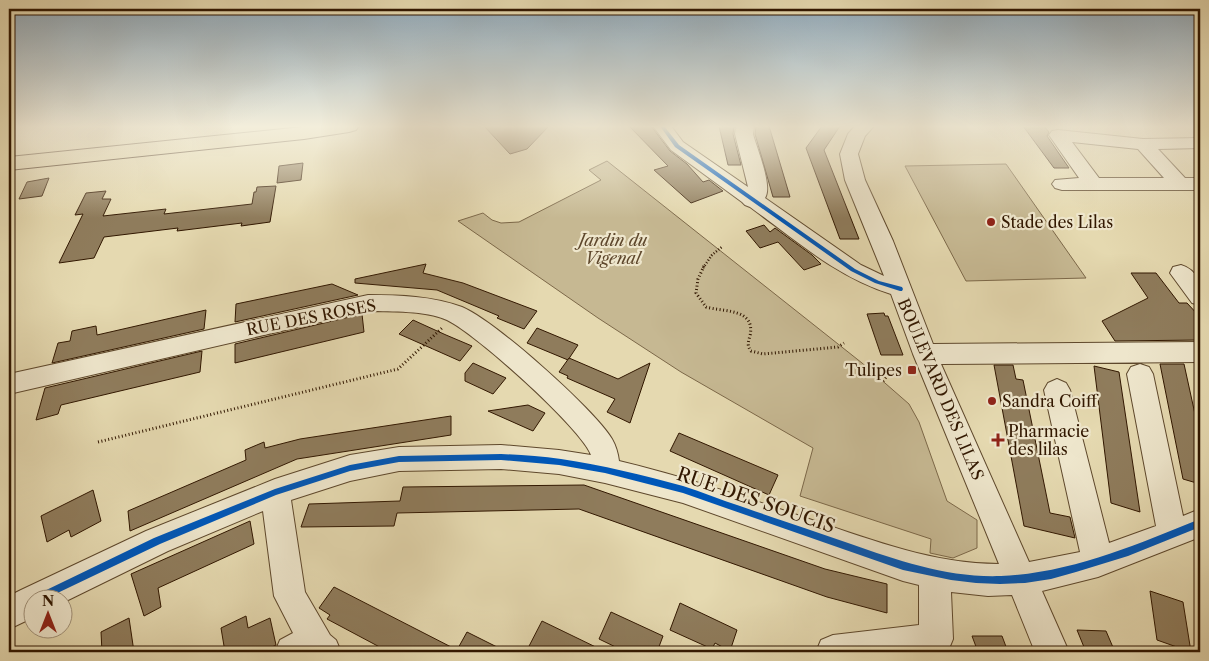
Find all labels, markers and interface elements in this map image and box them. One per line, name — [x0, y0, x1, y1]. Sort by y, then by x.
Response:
place label: Stade des Lilas — [1001, 212, 1113, 232]
marker: Stade des Lilas — [985, 216, 997, 228]
park label: Jardin du Vigenal — [574, 230, 648, 268]
street label: RUE DES ROSES — [244, 295, 378, 339]
street label: BOULEVARD DES LILAS — [894, 295, 988, 483]
place label: Tulipes — [845, 360, 902, 380]
marker: Tulipes — [906, 364, 918, 376]
place label: Sandra Coiff — [1002, 391, 1099, 411]
marker: Sandra Coiff — [986, 395, 998, 407]
place label: Pharmacie des lilas — [1008, 421, 1089, 459]
marker: Pharmacie des lilas — [992, 434, 1004, 446]
street label: RUE DES SOUCIS — [674, 462, 838, 538]
north arrow — [22, 588, 72, 638]
text: N — [42, 592, 54, 610]

